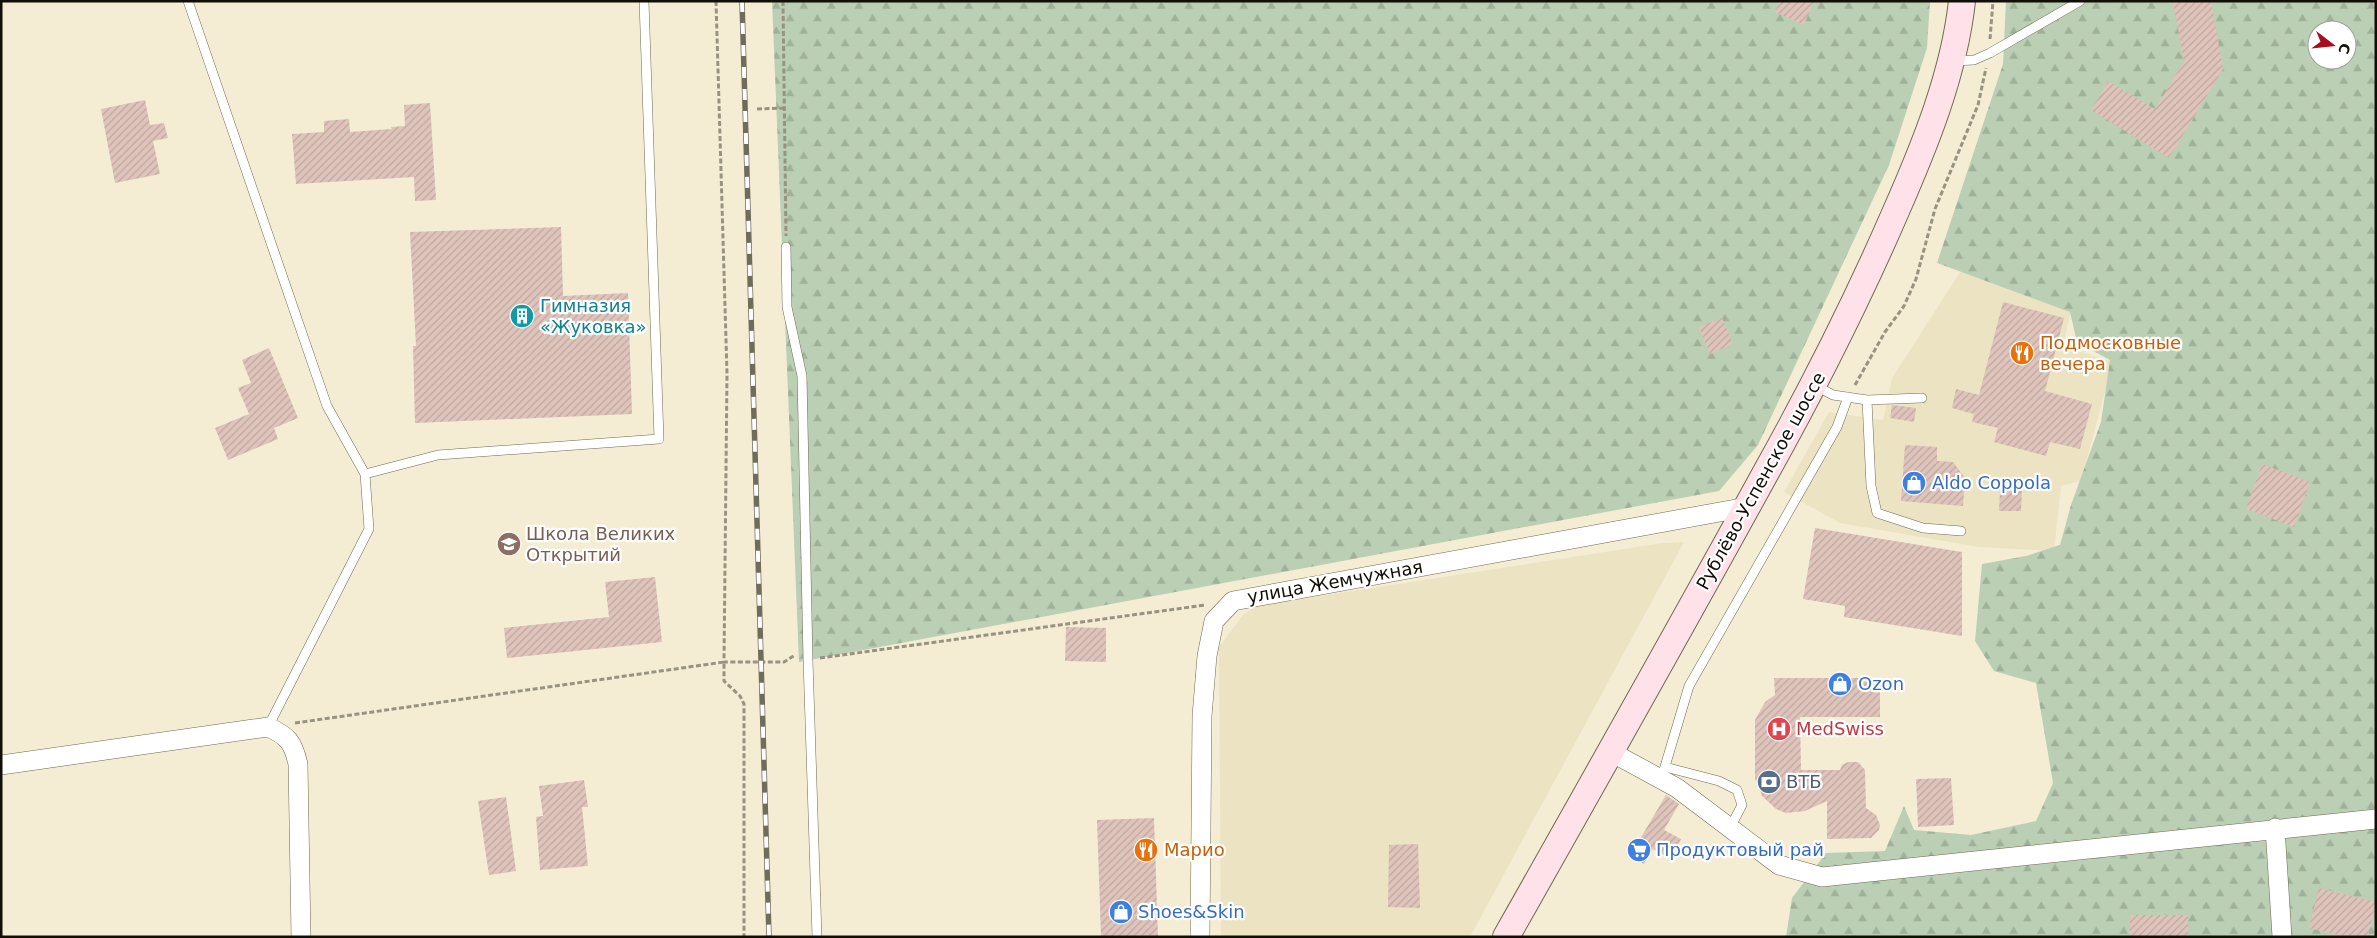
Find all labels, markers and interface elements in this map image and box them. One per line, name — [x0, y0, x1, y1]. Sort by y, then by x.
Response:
north arrow — [2307, 20, 2357, 70]
text: С — [2335, 41, 2354, 56]
place label: Гимназия «Жуковка» — [540, 295, 646, 337]
building icon: Гимназия «Жуковка» — [509, 303, 535, 329]
place label: Подмосковные вечера — [2040, 332, 2181, 374]
restaurant icon: Подмосковные вечера — [2009, 340, 2035, 366]
street label: Рублёво-Успенское шоссе — [1692, 368, 1829, 593]
shop icon: Aldo Coppola — [1901, 470, 1927, 496]
place label: Aldo Coppola — [1932, 472, 2051, 493]
place label: Школа Великих Открытий — [526, 523, 676, 565]
school or university icon: Школа Великих Открытий — [496, 531, 522, 557]
street label: улица Жемчужная — [1245, 556, 1424, 607]
shop icon: Ozon — [1827, 671, 1853, 697]
place label: Ozon — [1858, 673, 1904, 694]
hospital icon: MedSwiss — [1766, 716, 1792, 742]
place label: MedSwiss — [1796, 718, 1884, 739]
bank icon: ВТБ — [1756, 769, 1782, 795]
place label: ВТБ — [1786, 771, 1822, 792]
restaurant icon: Марио — [1133, 837, 1159, 863]
supermarket icon: Продуктовый рай — [1626, 837, 1652, 863]
place label: Марио — [1164, 839, 1225, 860]
place label: Продуктовый рай — [1656, 839, 1824, 860]
shop icon: Shoes&Skin — [1108, 899, 1134, 925]
place label: Shoes&Skin — [1138, 901, 1245, 922]

